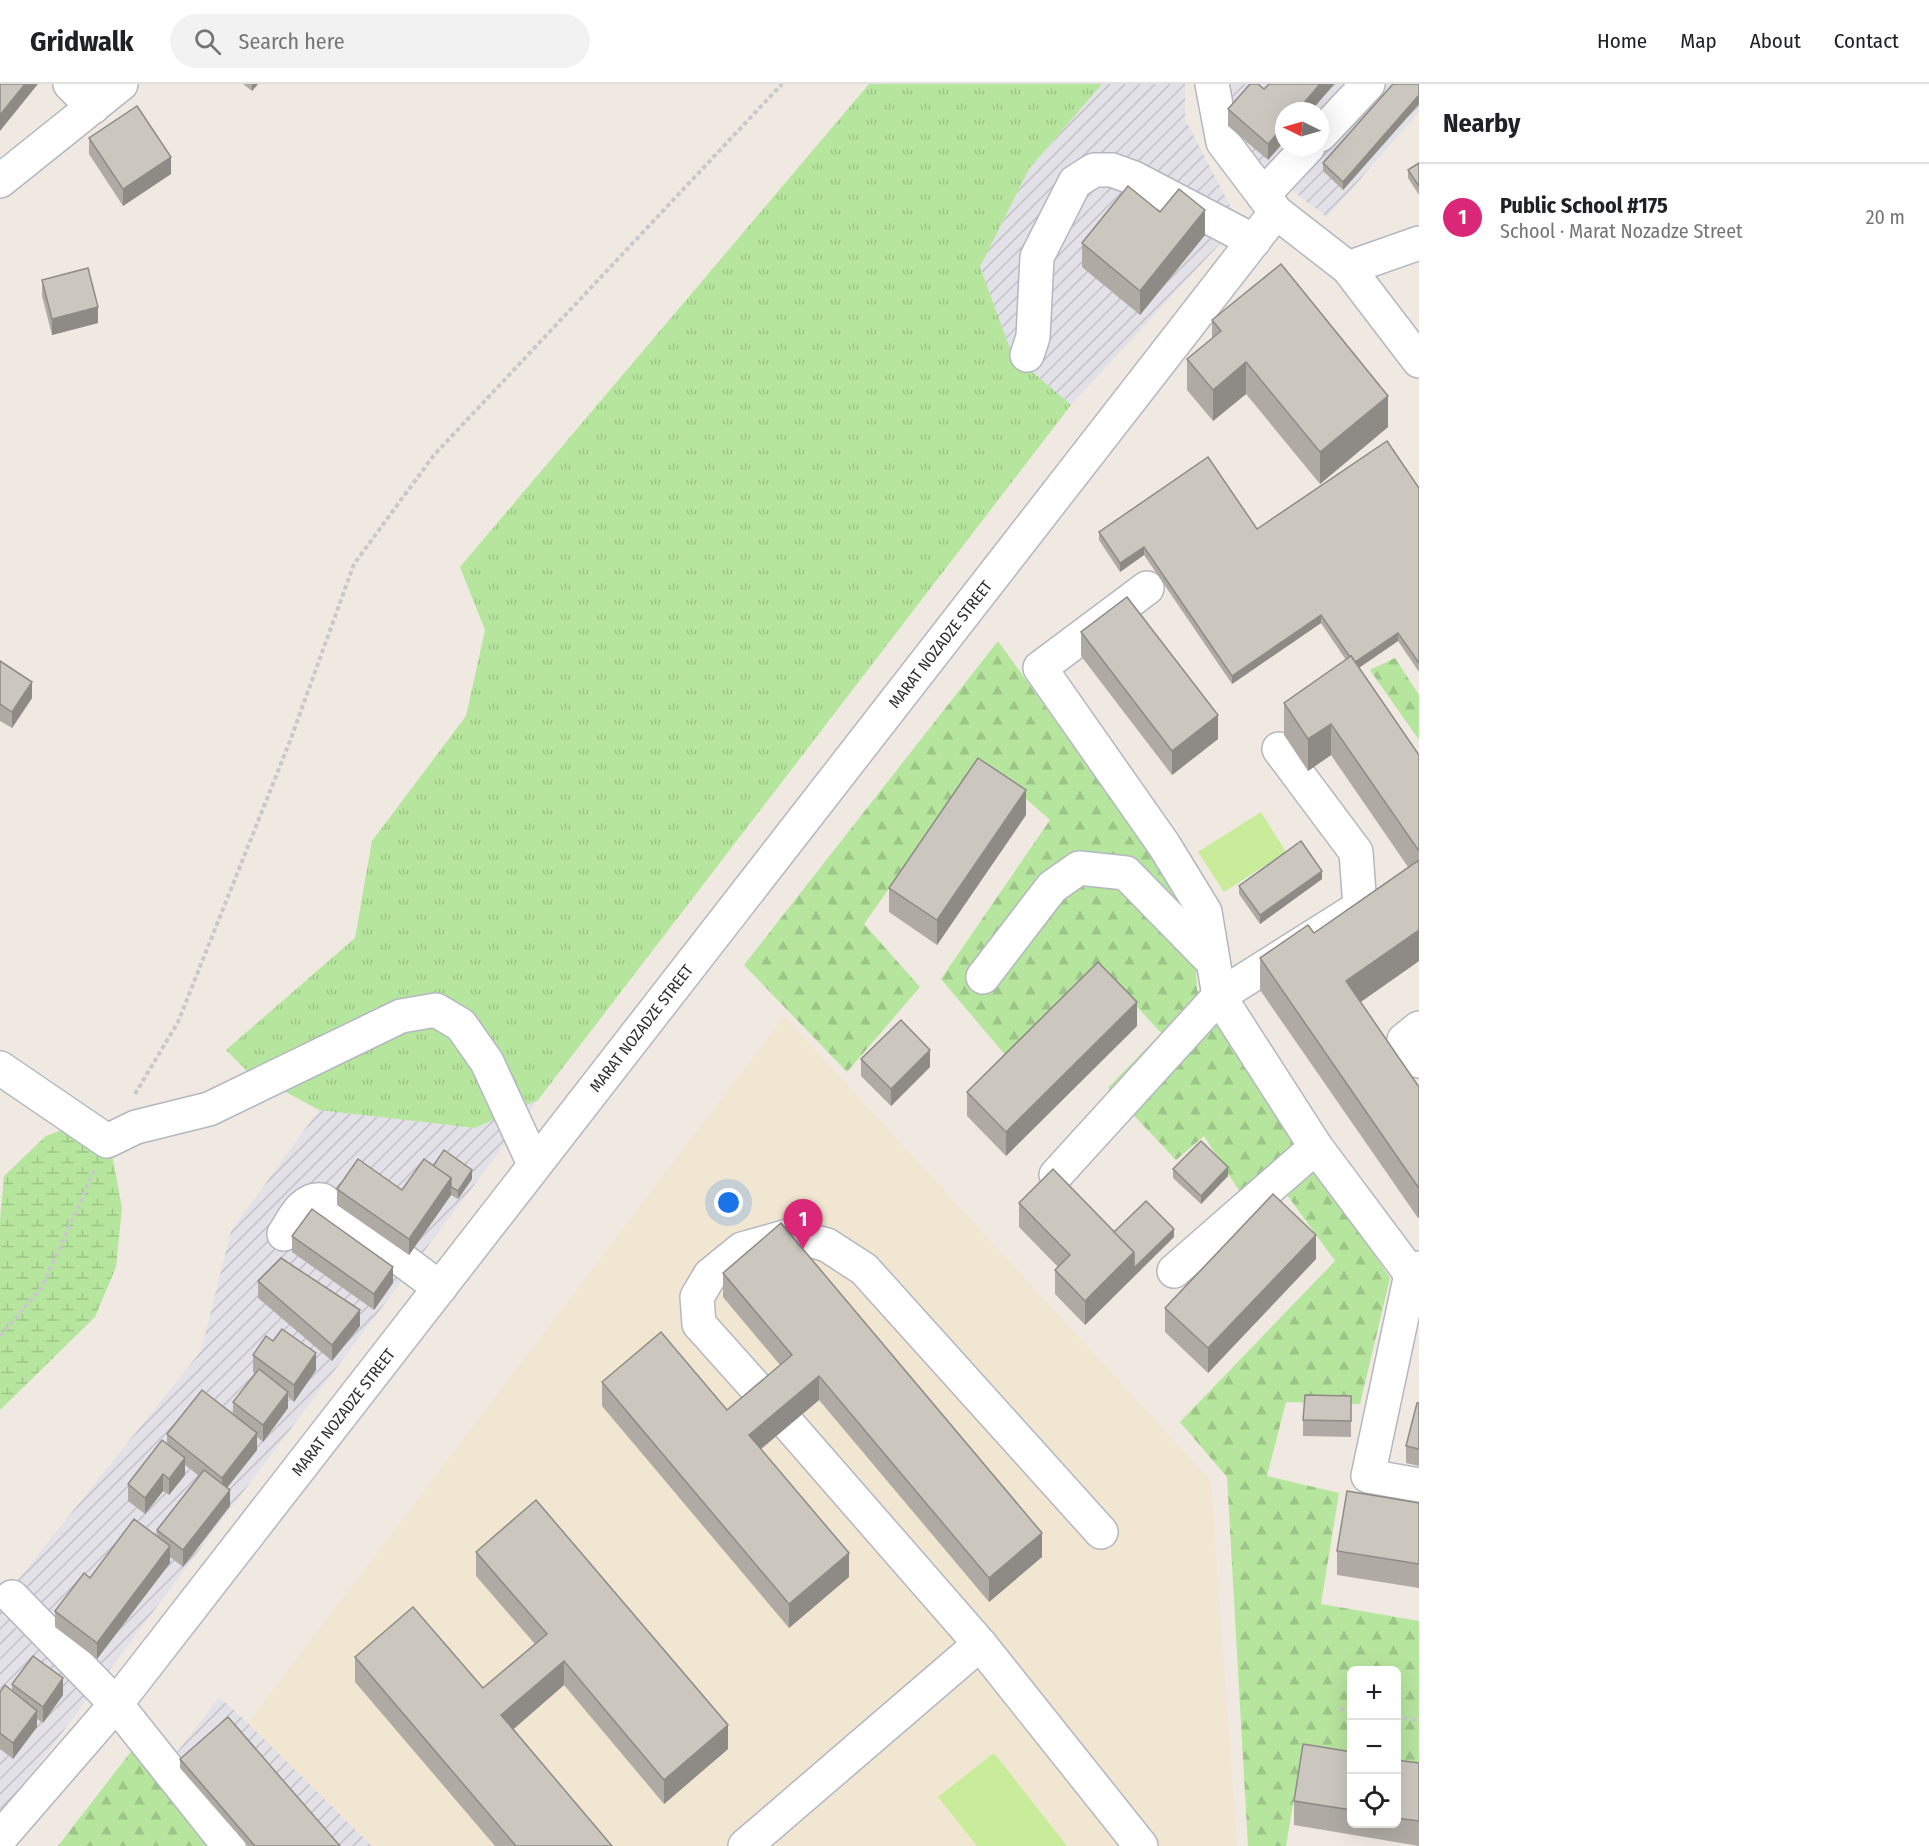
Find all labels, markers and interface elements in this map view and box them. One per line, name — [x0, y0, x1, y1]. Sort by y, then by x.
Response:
search box — [170, 14, 590, 68]
text: Gridwalk — [30, 25, 134, 58]
icon: search — [191, 25, 224, 58]
text: Search here — [239, 28, 345, 55]
text: Home — [1597, 28, 1647, 54]
text: Map — [1680, 28, 1717, 54]
text: About — [1750, 28, 1801, 54]
text: Contact — [1834, 28, 1899, 54]
north arrow — [1275, 102, 1329, 156]
text: Nearby — [1443, 108, 1520, 139]
text: Public School #175 — [1500, 192, 1668, 219]
text: 1 — [1458, 205, 1467, 229]
text: 20 m — [1866, 205, 1905, 229]
text: School · Marat Nozadze Street — [1500, 219, 1743, 243]
street label: MARAT NOZADZE STREET — [885, 576, 996, 712]
street label: MARAT NOZADZE STREET — [586, 960, 697, 1096]
your location — [714, 1188, 743, 1217]
pin: 1 — [784, 1200, 822, 1249]
street label: MARAT NOZADZE STREET — [288, 1344, 399, 1480]
map controls — [1347, 1666, 1401, 1828]
button: + — [1347, 1666, 1401, 1720]
button: − — [1347, 1720, 1401, 1774]
button: locate — [1347, 1774, 1401, 1828]

